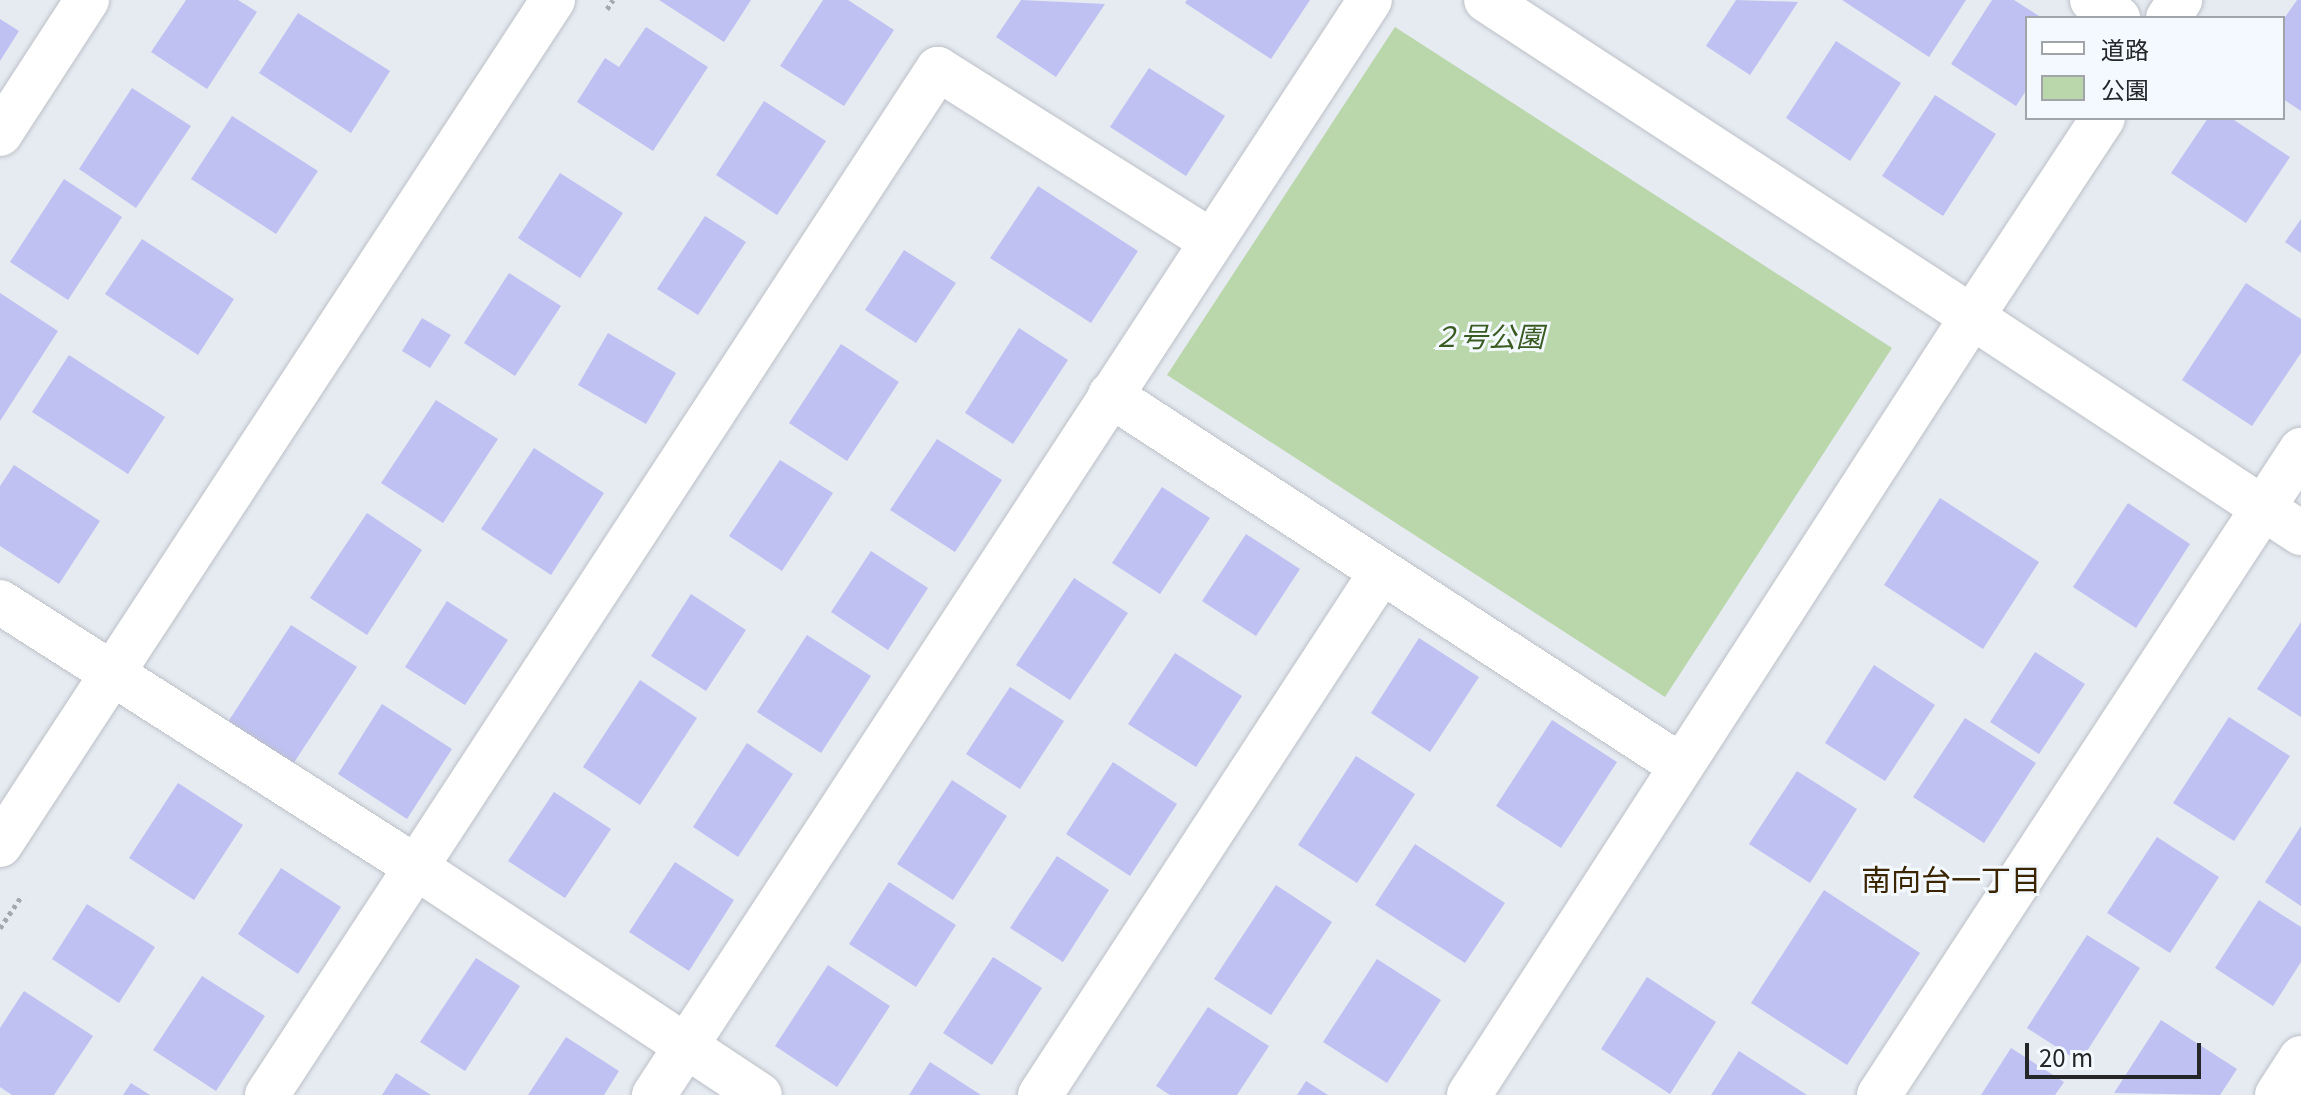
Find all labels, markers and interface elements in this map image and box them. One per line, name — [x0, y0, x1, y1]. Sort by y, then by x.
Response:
legend — [2025, 16, 2285, 120]
text: 道路 — [2101, 31, 2149, 66]
text: 公園 — [2101, 71, 2149, 106]
park label: ２号公園 — [1432, 318, 1544, 352]
district label: 南向台一丁目 — [1861, 860, 2041, 896]
scale bar — [2029, 1027, 2205, 1077]
text: 20 m — [2039, 1039, 2093, 1074]

